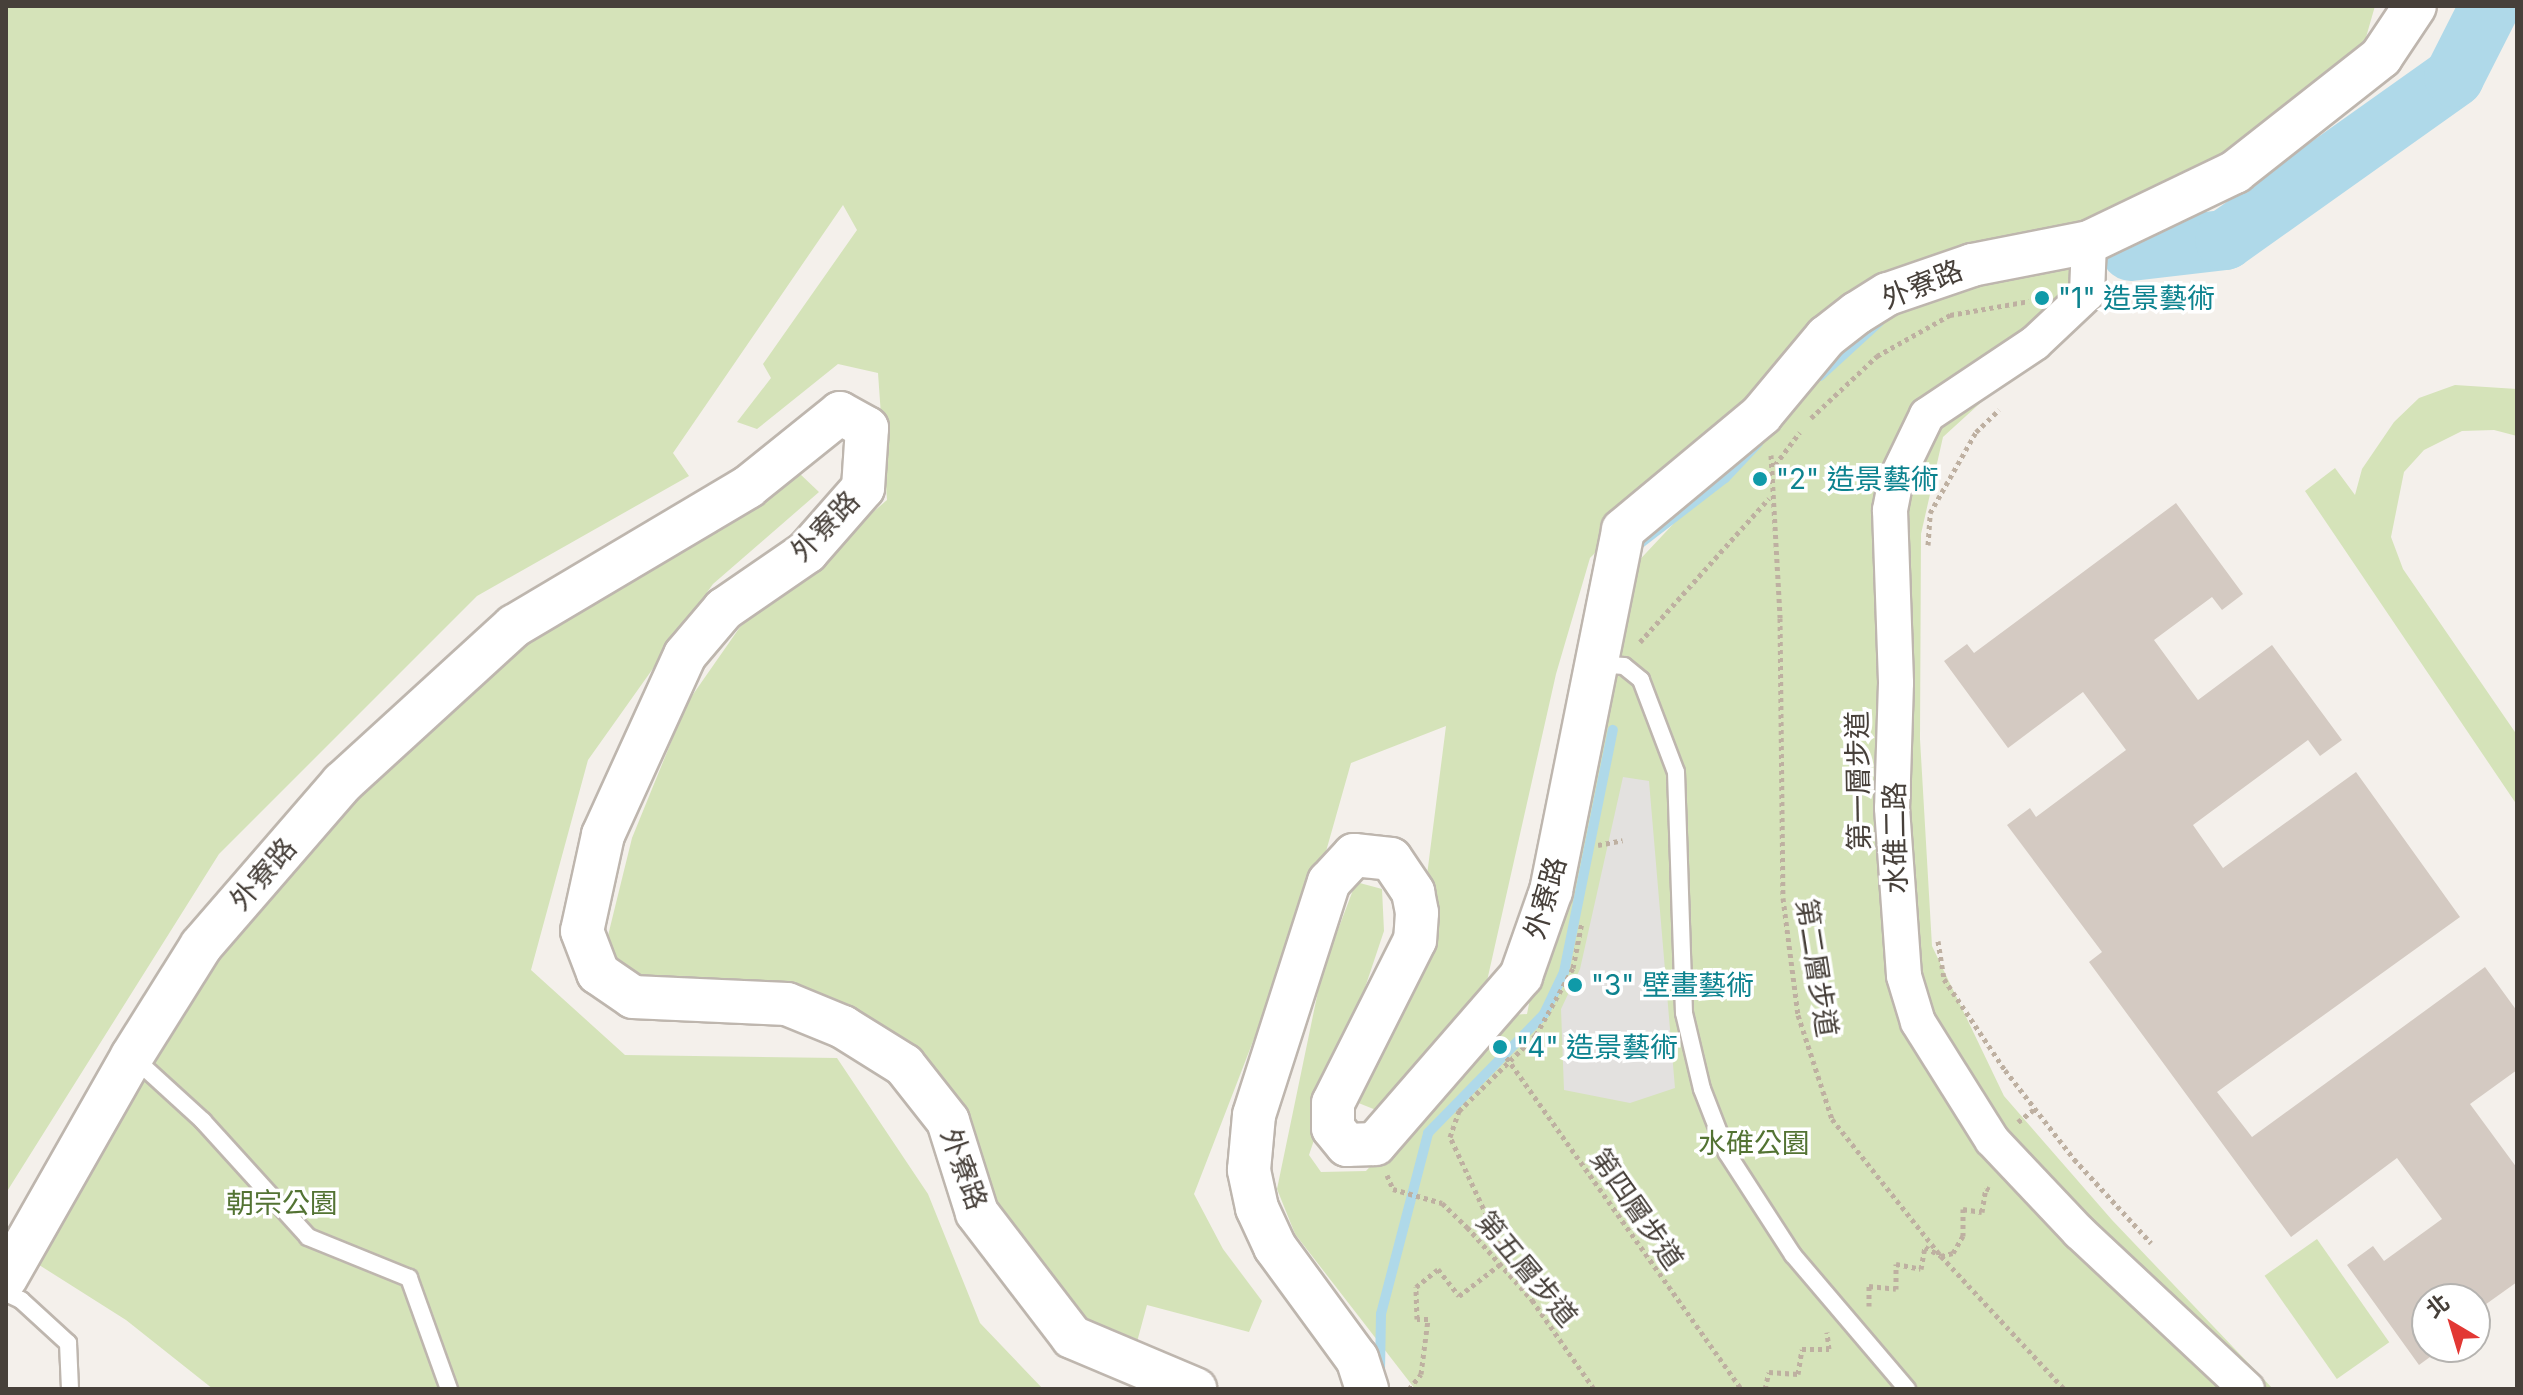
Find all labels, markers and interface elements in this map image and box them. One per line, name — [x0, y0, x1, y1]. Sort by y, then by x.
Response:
street label: 外寮路 — [1877, 253, 1967, 315]
place label: "1" 造景藝術 — [2058, 281, 2215, 315]
marker: "1" 造景藝術 — [2033, 289, 2051, 307]
place label: "2" 造景藝術 — [1776, 462, 1939, 496]
marker: "2" 造景藝術 — [1751, 470, 1769, 488]
street label: 外寮路 — [784, 484, 866, 568]
street label: 第一層步道 — [1840, 711, 1876, 851]
street label: 水碓二路 — [1877, 782, 1913, 894]
street label: 外寮路 — [223, 831, 303, 917]
street label: 外寮路 — [1517, 853, 1573, 943]
street label: 第二層步道 — [1789, 896, 1845, 1040]
place label: "3" 壁畫藝術 — [1591, 968, 1754, 1002]
marker: "3" 壁畫藝術 — [1566, 976, 1584, 994]
place label: "4" 造景藝術 — [1516, 1030, 1678, 1064]
marker: "4" 造景藝術 — [1491, 1038, 1509, 1056]
street label: 外寮路 — [934, 1124, 994, 1214]
park label: 水碓公園 — [1698, 1126, 1810, 1160]
street label: 第四層步道 — [1583, 1142, 1691, 1276]
park label: 朝宗公園 — [226, 1186, 338, 1220]
street label: 第五層步道 — [1469, 1205, 1585, 1333]
north arrow — [2411, 1283, 2491, 1363]
text: 北 — [2421, 1289, 2454, 1323]

